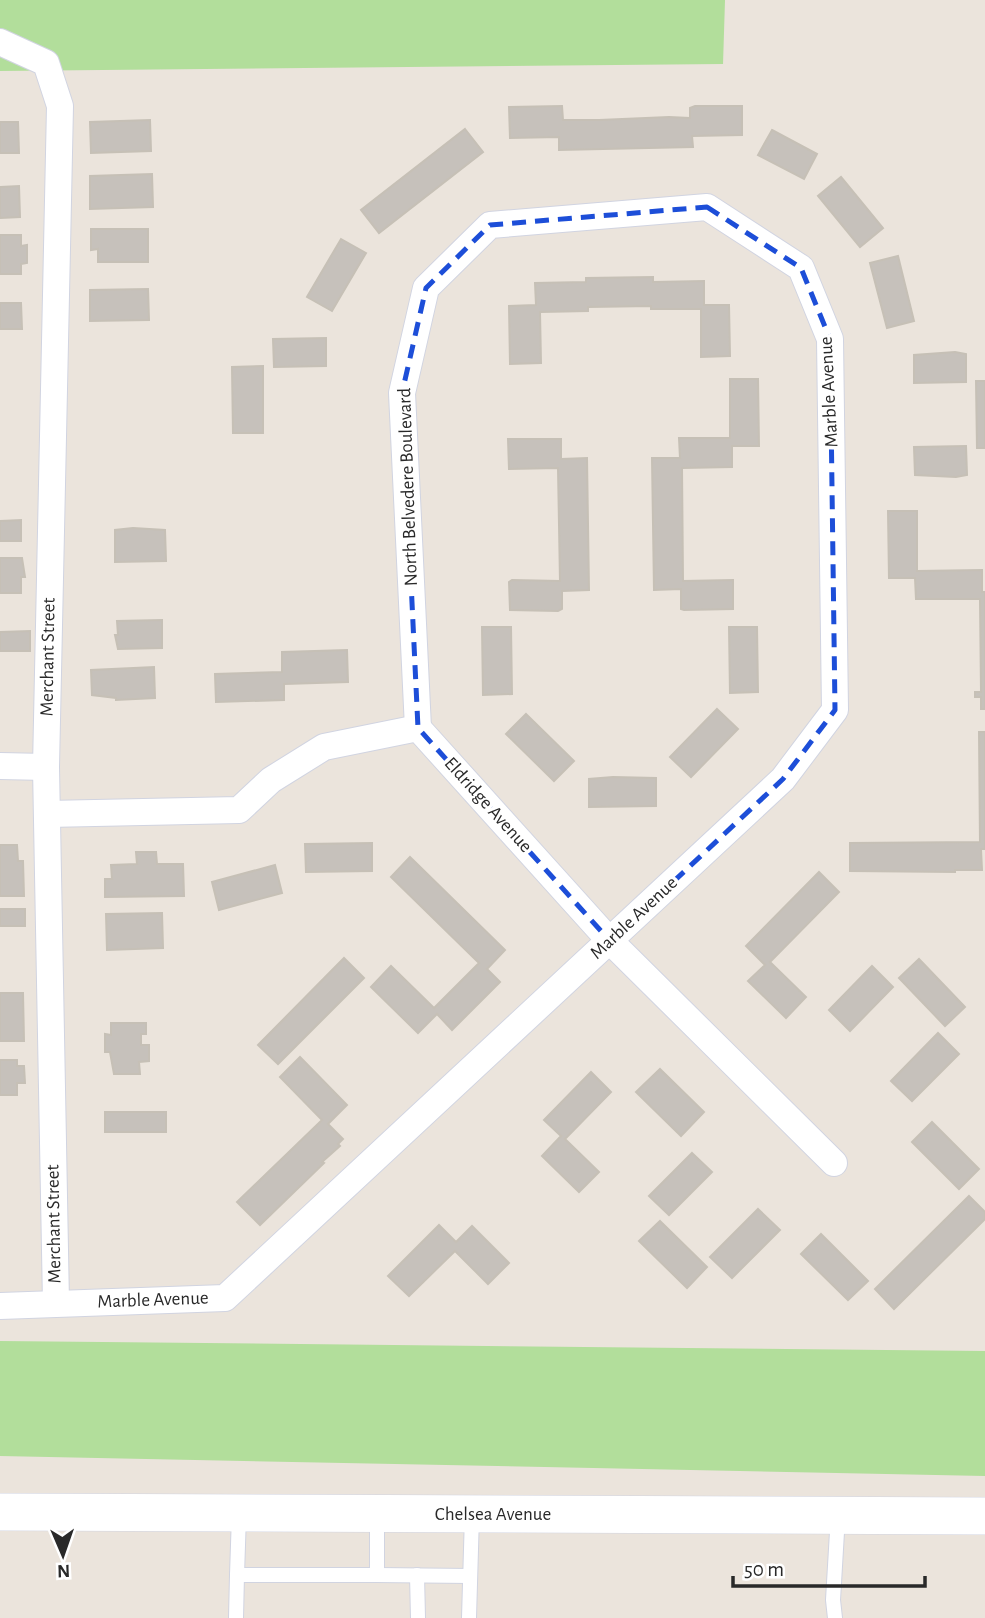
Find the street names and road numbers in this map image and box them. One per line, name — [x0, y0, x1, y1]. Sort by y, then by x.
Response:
street label: Marble Avenue — [817, 336, 841, 448]
street label: North Belvedere Boulevard — [395, 387, 421, 586]
street label: Merchant Street — [37, 597, 59, 717]
street label: Eldridge Avenue — [441, 754, 535, 856]
street label: Marble Avenue — [587, 873, 681, 963]
street label: Merchant Street — [43, 1164, 65, 1284]
street label: Marble Avenue — [97, 1289, 209, 1311]
street label: Chelsea Avenue — [435, 1505, 551, 1524]

